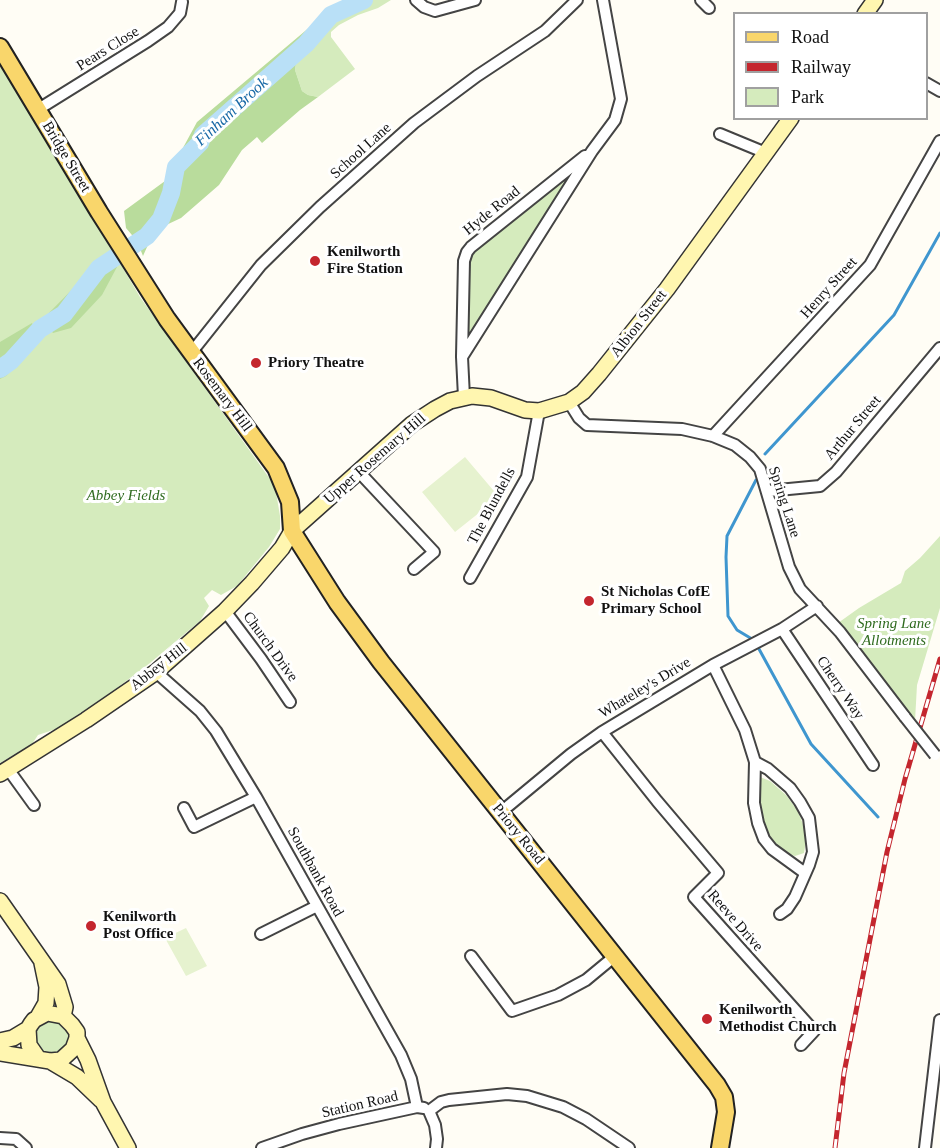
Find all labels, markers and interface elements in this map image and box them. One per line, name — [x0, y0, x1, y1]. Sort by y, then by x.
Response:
legend — [733, 12, 928, 120]
street label: Pears Close — [73, 23, 143, 75]
text: Road — [791, 27, 829, 47]
text: Railway — [791, 57, 851, 77]
water label: Finham Brook — [192, 74, 272, 150]
text: Park — [791, 87, 824, 107]
street label: Bridge Street — [38, 118, 94, 196]
street label: School Lane — [327, 119, 395, 183]
street label: Hyde Road — [460, 183, 524, 239]
place label: Kenilworth Fire Station — [327, 243, 403, 278]
marker: Kenilworth Fire Station — [308, 254, 322, 268]
street label: Henry Street — [797, 254, 861, 322]
street label: Albion Street — [607, 287, 671, 361]
street label: Rosemary Hill — [188, 354, 256, 436]
place label: Priory Theatre — [268, 354, 364, 372]
marker: Priory Theatre — [249, 356, 263, 370]
street label: Arthur Street — [821, 392, 885, 464]
street label: Upper Rosemary Hill — [320, 410, 430, 508]
street label: The Blundells — [464, 464, 520, 548]
street label: Spring Lane — [764, 464, 804, 540]
park label: Abbey Fields — [87, 487, 165, 505]
place label: St Nicholas CofE Primary School — [601, 583, 710, 618]
marker: St Nicholas CofE Primary School — [582, 594, 596, 608]
street label: Church Drive — [239, 609, 301, 685]
park label: Spring Lane Allotments — [857, 615, 931, 650]
street label: Abbey Hill — [127, 639, 191, 695]
street label: Cherry Way — [812, 653, 868, 723]
street label: Whateley's Drive — [596, 654, 694, 722]
street label: Priory Road — [488, 800, 548, 868]
street label: Southbank Road — [283, 824, 347, 920]
street label: Reeve Drive — [703, 887, 767, 955]
place label: Kenilworth Post Office — [103, 908, 176, 943]
marker: Kenilworth Post Office — [84, 919, 98, 933]
place label: Kenilworth Methodist Church — [719, 1001, 837, 1036]
marker: Kenilworth Methodist Church — [700, 1012, 714, 1026]
street label: Station Road — [320, 1087, 400, 1123]

